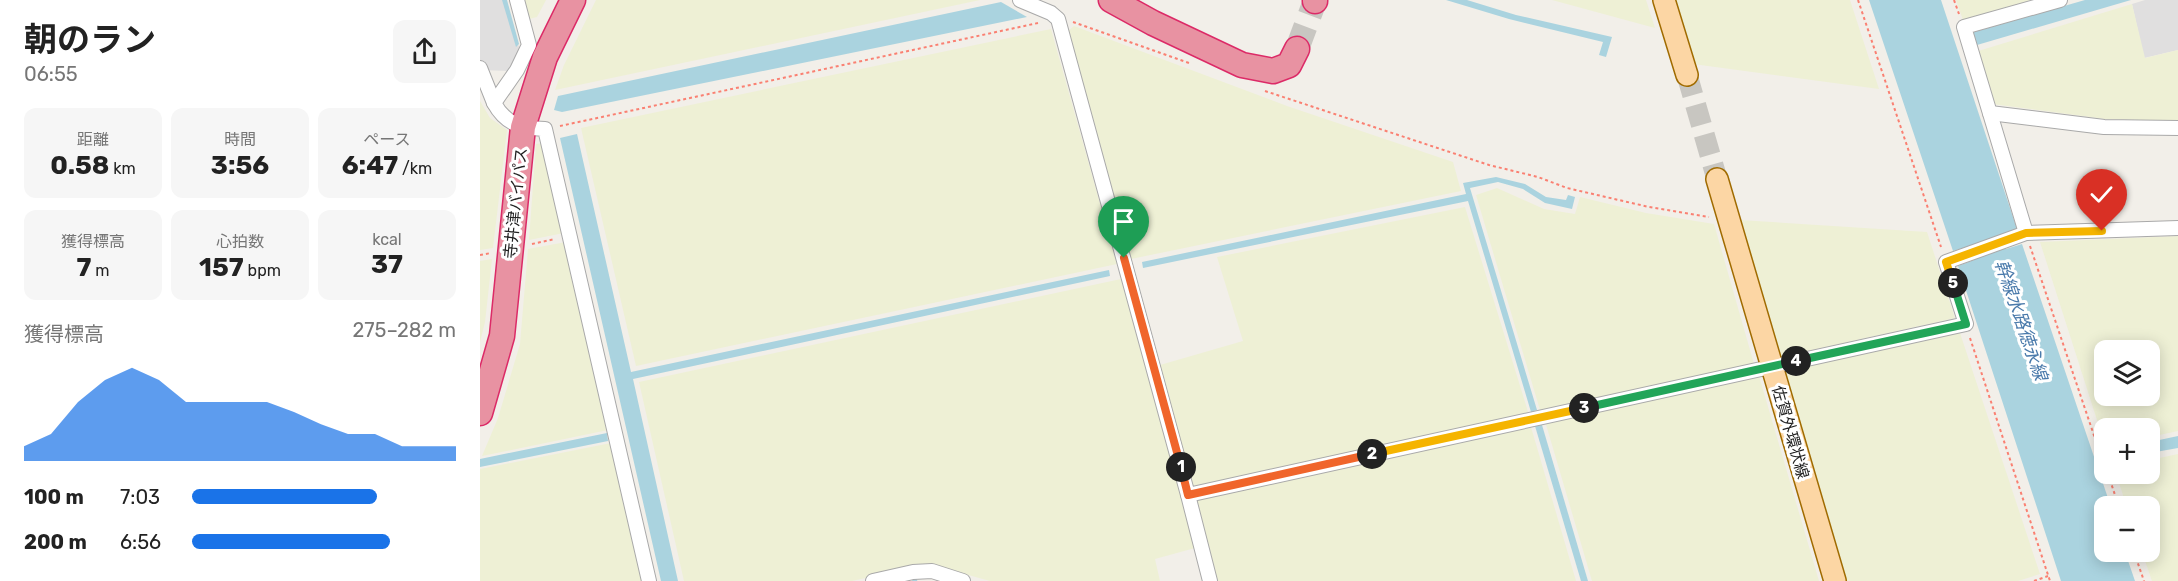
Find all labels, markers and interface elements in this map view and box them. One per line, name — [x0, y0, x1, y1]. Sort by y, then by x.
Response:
text: 朝のラン — [24, 20, 156, 59]
button: share — [393, 20, 456, 83]
text: 06:55 — [24, 62, 78, 86]
text: 距離 — [77, 130, 109, 149]
text: 時間 — [224, 130, 256, 149]
text: ペース — [363, 130, 411, 149]
street label: 寺井津バイパス — [500, 147, 531, 260]
text: 0.58 — [50, 150, 109, 181]
text: 3:56 — [211, 150, 269, 181]
text: 6:47 — [342, 150, 398, 181]
text: km — [109, 159, 136, 178]
text: /km — [398, 159, 432, 178]
pin — [2076, 169, 2127, 231]
icon: check — [2085, 178, 2118, 211]
pin — [1098, 196, 1149, 258]
icon: arrive — [1107, 205, 1140, 238]
text: kcal — [372, 230, 402, 249]
text: 獲得標高 — [61, 232, 125, 251]
text: 心拍数 — [216, 232, 264, 251]
text: 37 — [371, 249, 403, 280]
text: 7 — [76, 252, 91, 283]
text: 157 — [199, 252, 244, 283]
water label: 幹線水路徳永線 — [1990, 257, 2053, 385]
text: m — [91, 261, 110, 280]
text: bpm — [244, 261, 281, 280]
pin: 5 — [1938, 268, 1968, 298]
text: 5 — [1948, 273, 1958, 292]
text: 275–282 m — [353, 318, 456, 342]
text: 獲得標高 — [24, 322, 104, 346]
map controls — [2094, 340, 2160, 562]
button: layers — [2094, 340, 2160, 406]
pin: 4 — [1781, 346, 1811, 376]
text: 4 — [1791, 351, 1801, 370]
street label: 佐賀外環状線 — [1768, 383, 1813, 481]
pin: 3 — [1569, 393, 1599, 423]
text: 3 — [1579, 398, 1589, 417]
button: + — [2094, 418, 2160, 484]
pin: 2 — [1357, 439, 1387, 469]
text: 2 — [1367, 444, 1377, 463]
pin: 1 — [1166, 452, 1196, 482]
text: 1 — [1177, 457, 1185, 476]
text: 100 m — [24, 485, 84, 509]
text: 7:03 — [120, 485, 160, 509]
button: − — [2094, 496, 2160, 562]
text: 200 m — [24, 530, 87, 554]
text: 6:56 — [120, 530, 161, 554]

